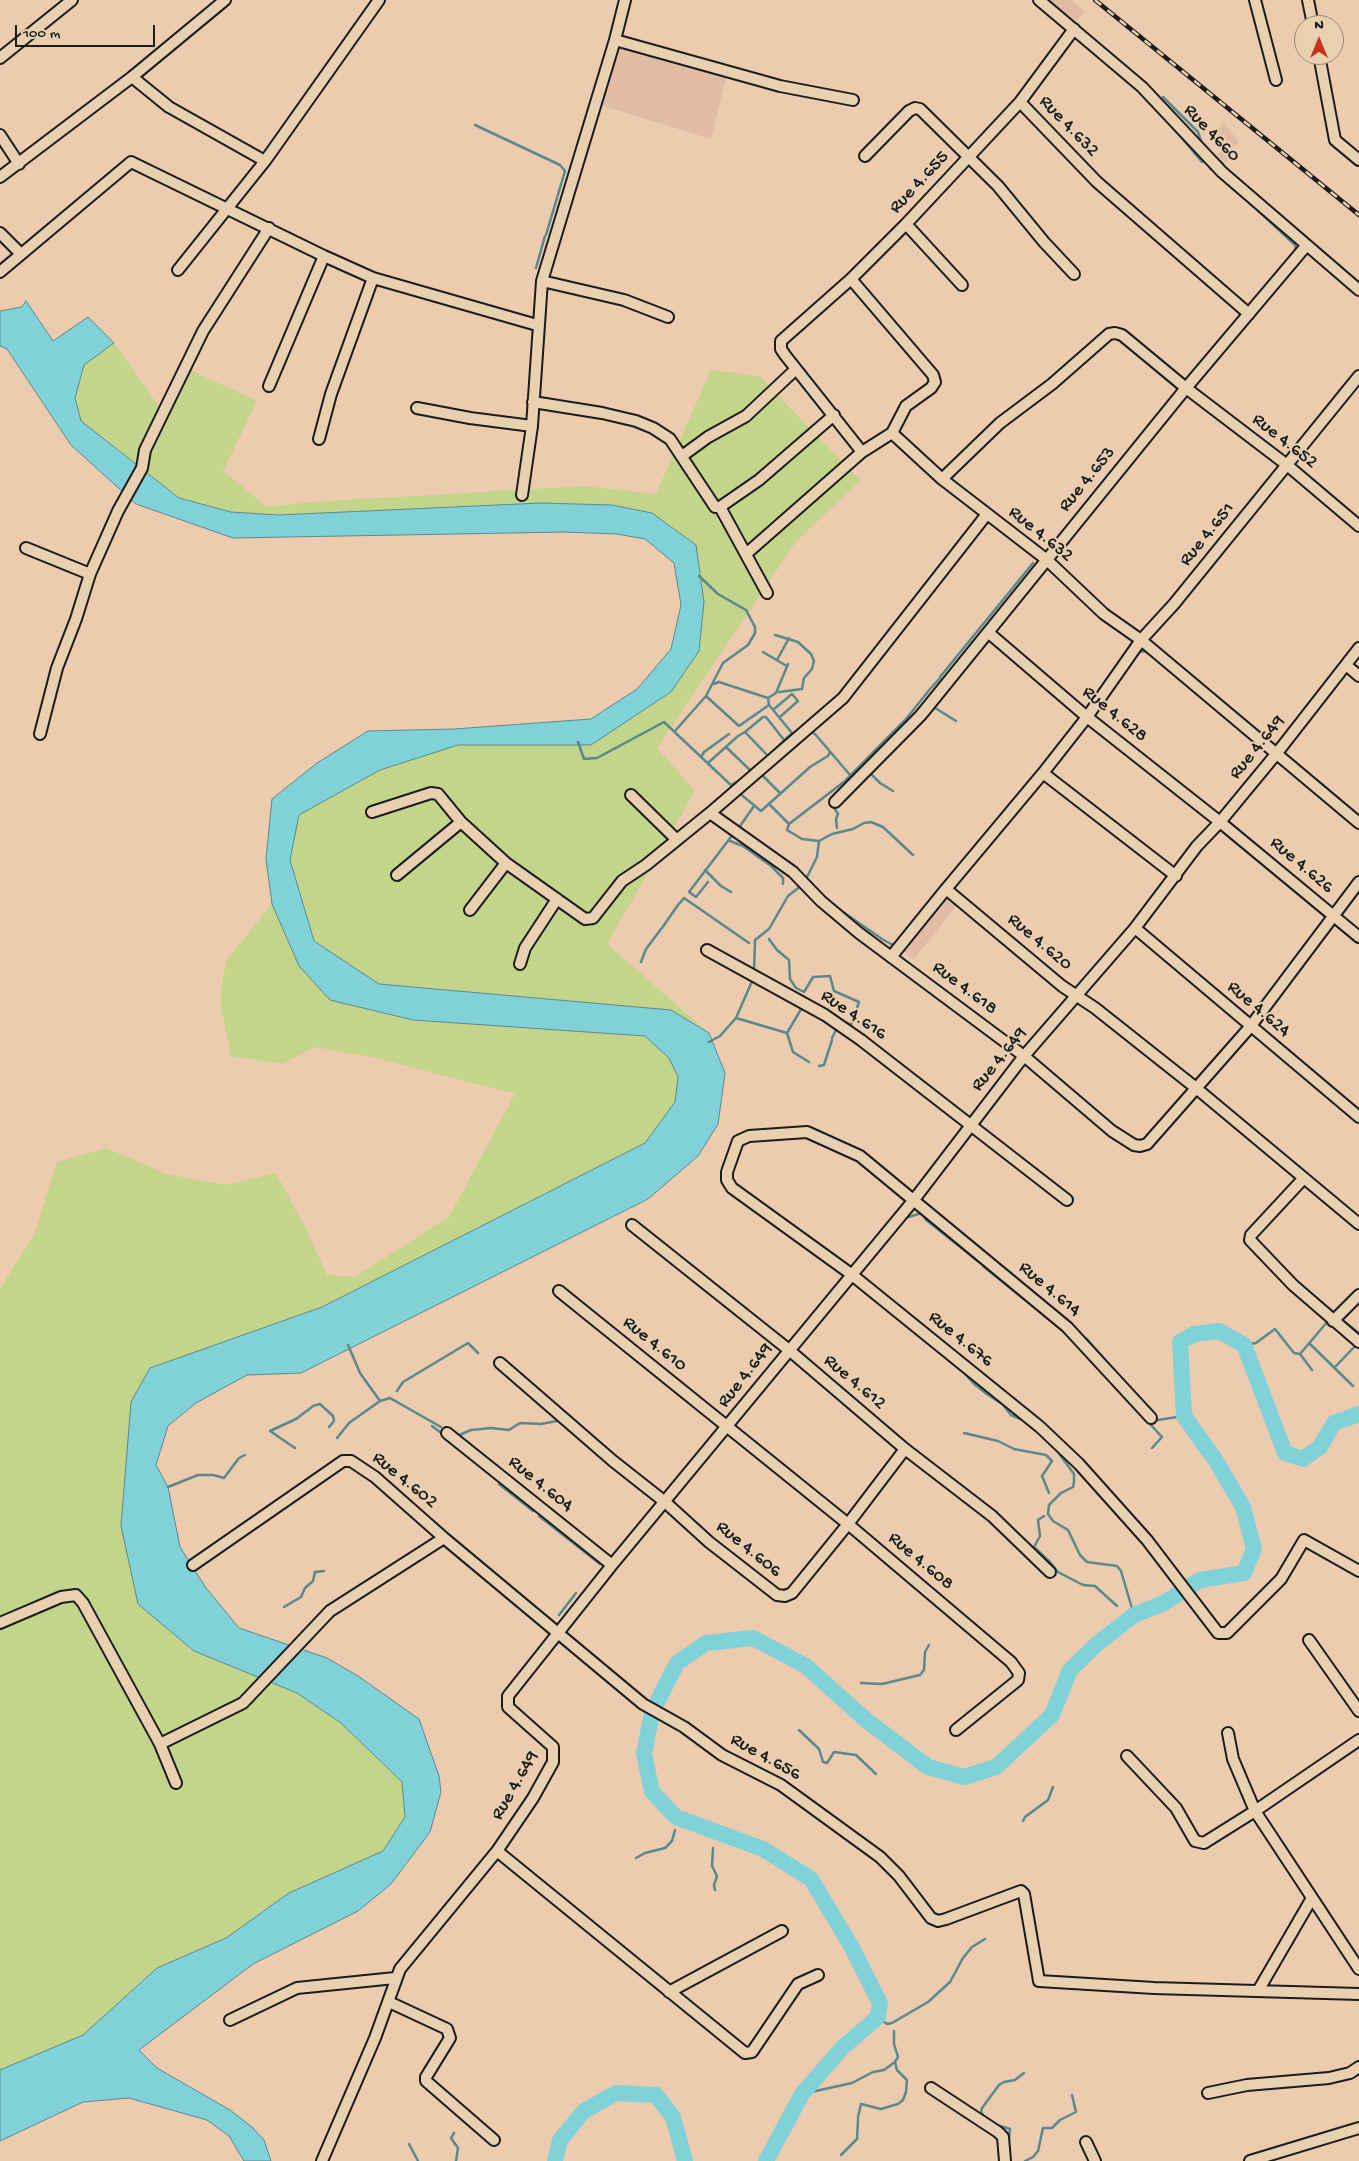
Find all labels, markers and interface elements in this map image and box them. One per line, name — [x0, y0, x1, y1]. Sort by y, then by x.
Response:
scale bar — [18, 15, 158, 47]
north arrow — [1294, 15, 1344, 65]
text: N — [1314, 17, 1324, 34]
text: 100 m — [23, 25, 60, 43]
street label: Rue 4.632 — [1033, 91, 1103, 163]
street label: Rue 4660 — [1178, 100, 1244, 168]
street label: Rue 4.655 — [885, 147, 955, 219]
street label: Rue 4.652 — [1247, 409, 1321, 475]
street label: Rue 4.653 — [1055, 443, 1121, 517]
street label: Rue 4.651 — [1175, 499, 1241, 571]
street label: Rue 4.632 — [1003, 502, 1077, 568]
street label: Rue 4.628 — [1077, 682, 1151, 748]
street label: Rue 4.649 — [1225, 711, 1291, 785]
street label: Rue 4.626 — [1264, 833, 1338, 899]
street label: Rue 4.620 — [1002, 909, 1076, 977]
street label: Rue 4.618 — [927, 957, 1001, 1021]
street label: Rue 4.624 — [1222, 977, 1294, 1043]
street label: Rue 4.616 — [816, 986, 890, 1046]
street label: Rue 4.649 — [967, 1023, 1033, 1097]
street label: Rue 4.614 — [1013, 1257, 1085, 1323]
street label: Rue 4.676 — [923, 1307, 997, 1373]
street label: Rue 4.610 — [617, 1312, 691, 1378]
street label: Rue 4.649 — [714, 1339, 778, 1413]
street label: Rue 4.612 — [818, 1350, 890, 1416]
street label: Rue 4.602 — [367, 1448, 441, 1514]
street label: Rue 4.604 — [503, 1452, 577, 1518]
street label: Rue 4.606 — [710, 1517, 786, 1583]
street label: Rue 4.608 — [882, 1528, 958, 1596]
street label: Rue 4.656 — [726, 1729, 804, 1787]
street label: Rue 4.649 — [487, 1747, 545, 1825]

